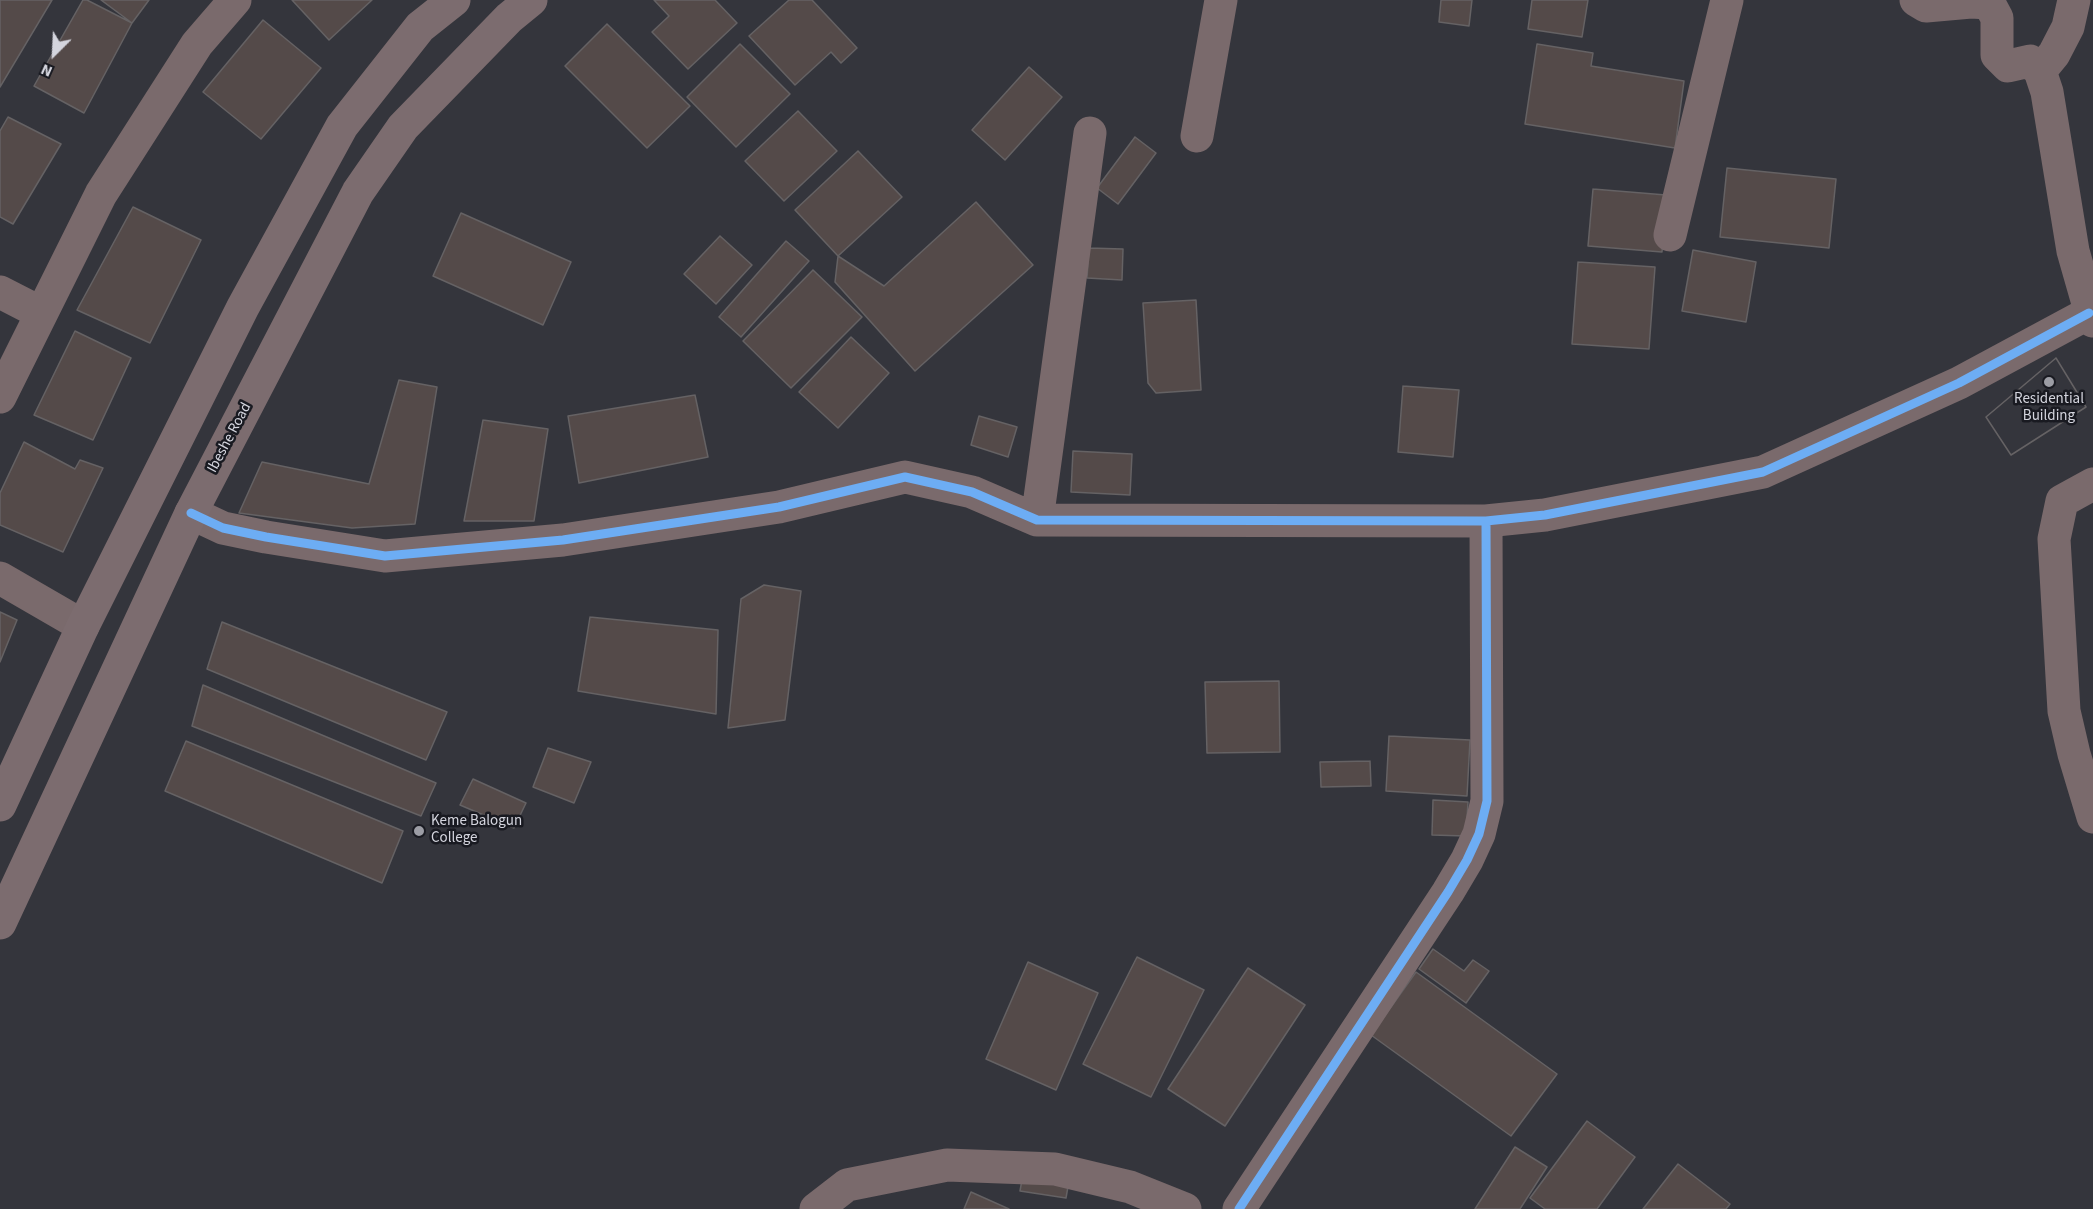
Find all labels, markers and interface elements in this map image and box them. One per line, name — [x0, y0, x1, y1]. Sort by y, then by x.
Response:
north arrow — [24, 24, 84, 84]
text: N — [37, 58, 56, 83]
marker: Residential Building — [2042, 375, 2056, 389]
place label: Residential Building — [2014, 391, 2084, 426]
street label: Ibeshe Road — [204, 400, 256, 476]
place label: Keme Balogun College — [431, 813, 522, 848]
marker: Keme Balogun College — [412, 824, 426, 838]

